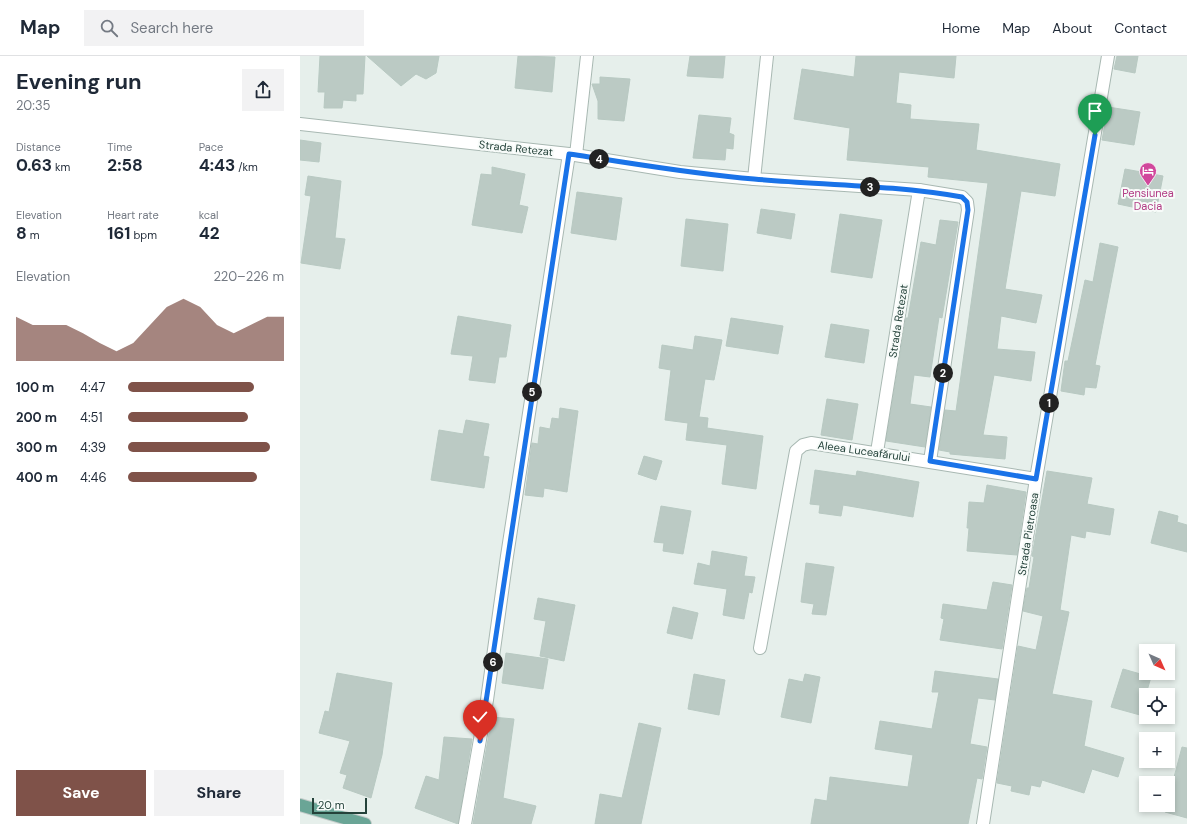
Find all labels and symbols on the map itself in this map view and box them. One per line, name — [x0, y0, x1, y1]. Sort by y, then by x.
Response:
pin — [1078, 94, 1112, 135]
street label: Strada Retezat — [478, 137, 554, 159]
pin: 4 — [589, 149, 609, 169]
hotel icon: Pensiunea Dacia — [1138, 161, 1158, 186]
pin: 3 — [860, 177, 880, 197]
place label: Pensiunea Dacia — [1122, 186, 1174, 213]
street label: Strada Retezat — [885, 283, 911, 359]
pin: 2 — [933, 363, 953, 383]
pin: 5 — [522, 382, 542, 402]
pin: 1 — [1039, 393, 1059, 413]
street label: Aleea Luceafărului — [817, 438, 911, 464]
street label: Strada Pietroasa — [1015, 491, 1041, 576]
north arrow — [1139, 644, 1175, 680]
pin: 6 — [483, 652, 503, 672]
pin — [463, 700, 497, 741]
scale bar — [312, 796, 367, 815]

